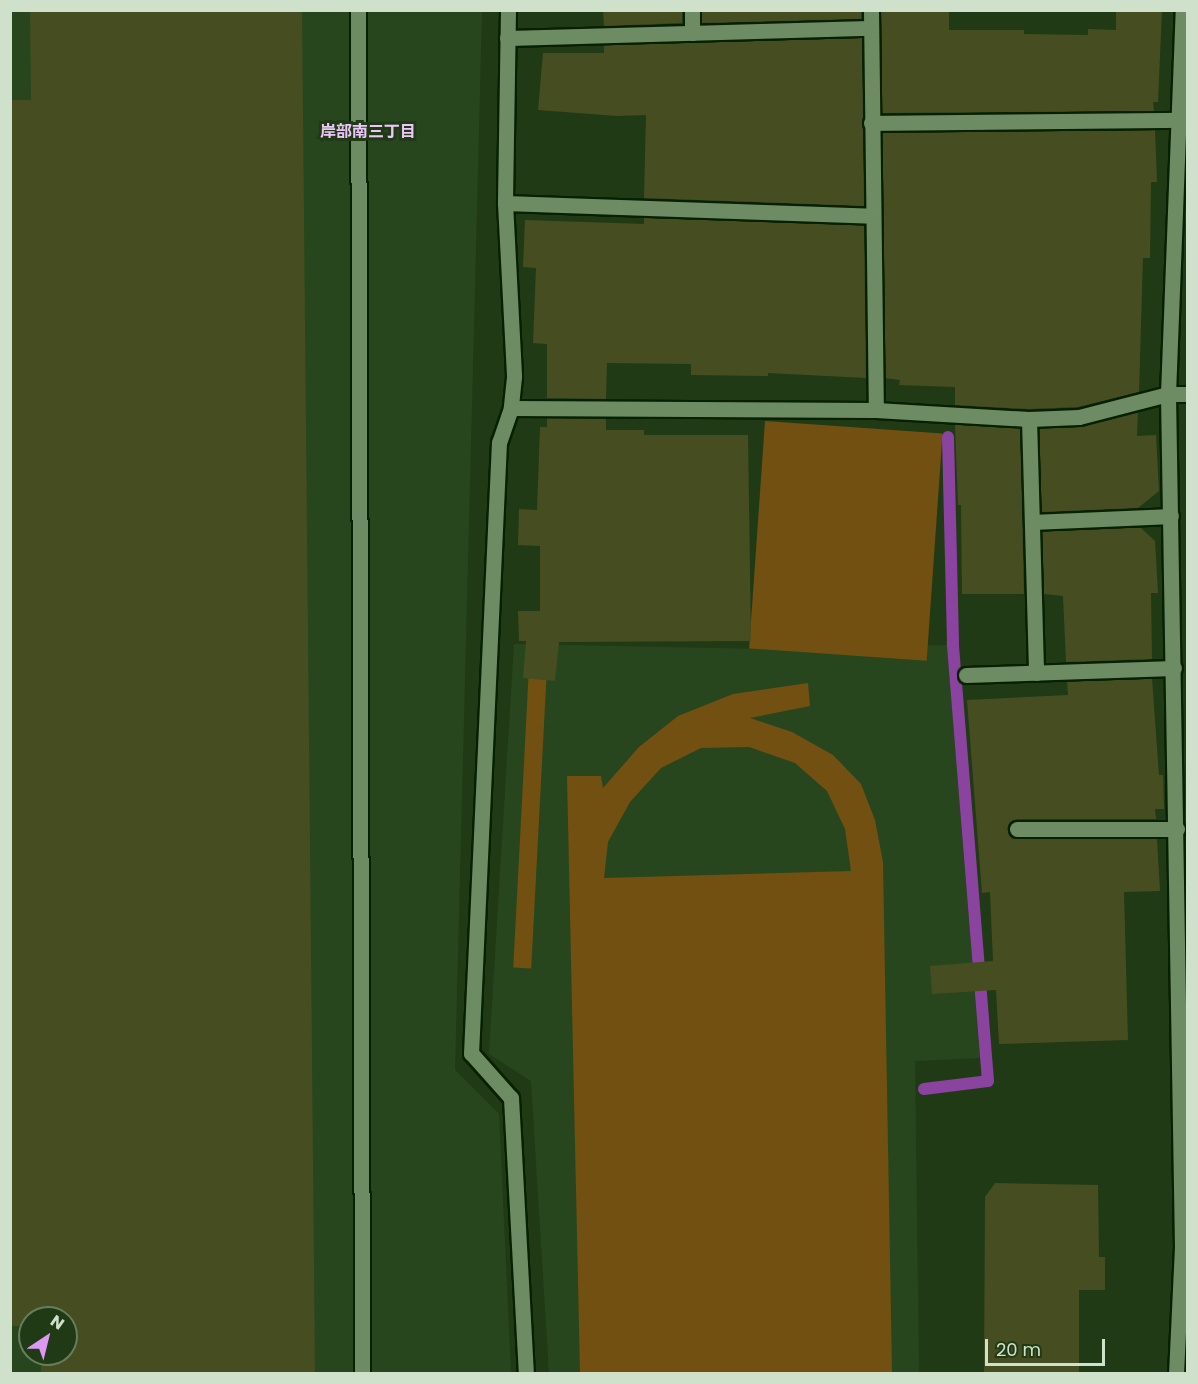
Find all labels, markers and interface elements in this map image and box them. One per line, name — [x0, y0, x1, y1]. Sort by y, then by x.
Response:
district label: 岸部南三丁目 — [320, 122, 416, 142]
north arrow — [18, 1306, 78, 1366]
text: N — [46, 1310, 69, 1335]
scale bar — [988, 1327, 1108, 1365]
text: 20 m — [996, 1337, 1041, 1362]

